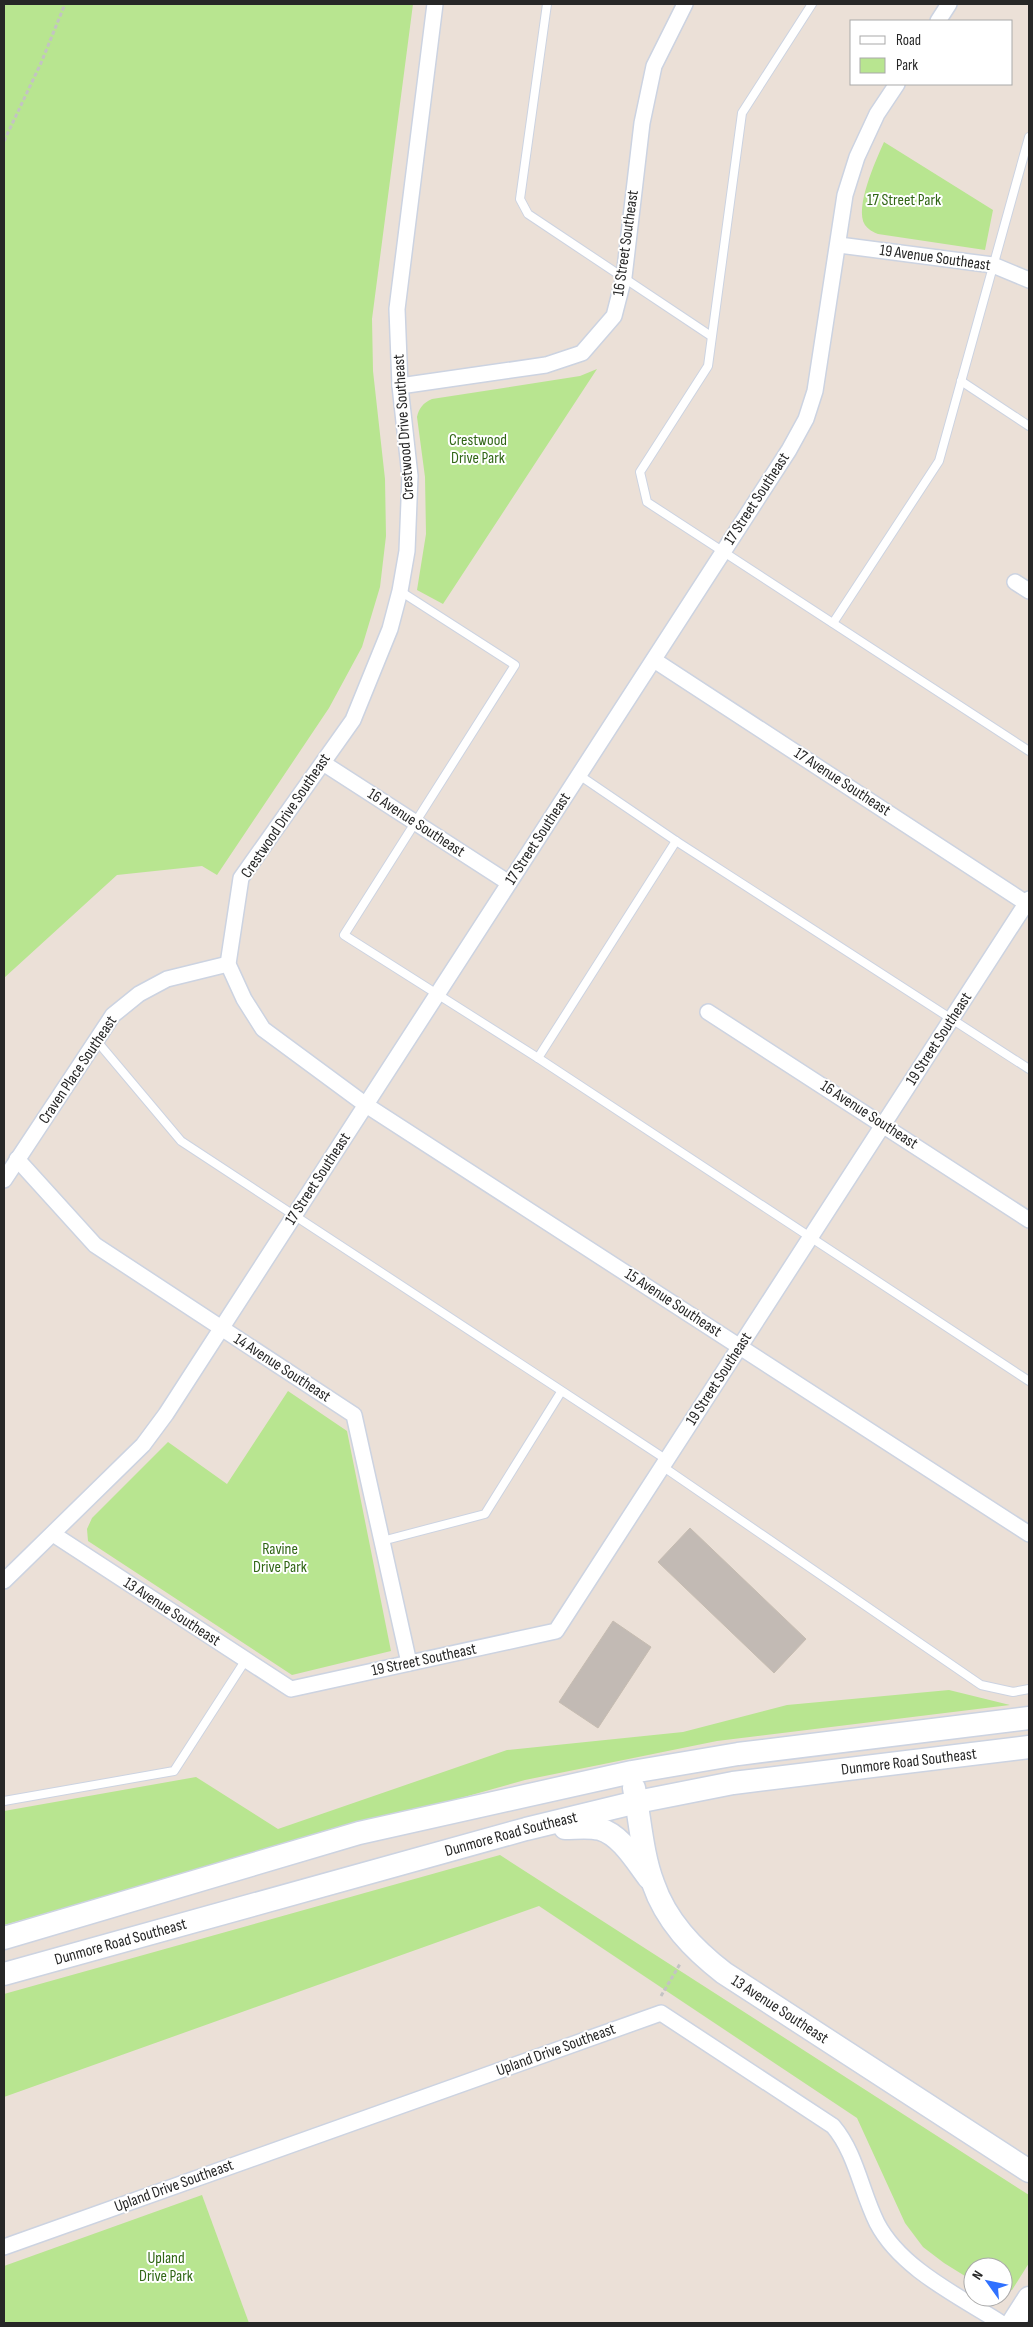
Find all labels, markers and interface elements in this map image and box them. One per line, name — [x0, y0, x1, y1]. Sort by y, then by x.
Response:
legend — [850, 20, 1013, 85]
text: Road — [896, 31, 921, 50]
text: Park — [896, 56, 918, 75]
street label: 16 Street Southeast — [609, 189, 643, 297]
park label: 17 Street Park — [867, 191, 941, 210]
street label: 19 Avenue Southeast — [878, 241, 992, 275]
street label: Crestwood Drive Southeast — [389, 353, 419, 501]
park label: Crestwood Drive Park — [449, 431, 507, 468]
street label: 17 Street Southeast — [720, 449, 794, 549]
street label: 17 Avenue Southeast — [790, 744, 894, 820]
street label: Crestwood Drive Southeast — [237, 750, 335, 882]
street label: 16 Avenue Southeast — [364, 785, 468, 862]
street label: 17 Street Southeast — [501, 789, 575, 889]
street label: 19 Street Southeast — [902, 989, 976, 1089]
street label: Craven Place Southeast — [35, 1012, 121, 1128]
street label: 16 Avenue Southeast — [817, 1077, 921, 1154]
street label: 17 Street Southeast — [281, 1129, 355, 1229]
street label: 15 Avenue Southeast — [621, 1265, 725, 1341]
street label: 19 Street Southeast — [682, 1329, 756, 1429]
street label: 14 Avenue Southeast — [230, 1330, 334, 1406]
park label: Ravine Drive Park — [253, 1540, 307, 1577]
street label: 13 Avenue Southeast — [120, 1573, 224, 1650]
street label: 19 Street Southeast — [370, 1640, 478, 1680]
street label: Dunmore Road Southeast — [840, 1744, 978, 1779]
street label: Dunmore Road Southeast — [443, 1807, 579, 1861]
street label: Dunmore Road Southeast — [52, 1914, 189, 1969]
street label: 13 Avenue Southeast — [728, 1971, 832, 2048]
street label: Upland Drive Southeast — [494, 2020, 618, 2080]
street label: Upland Drive Southeast — [112, 2156, 236, 2216]
park label: Upland Drive Park — [139, 2249, 193, 2286]
north arrow — [963, 2257, 1013, 2307]
text: N — [968, 2267, 987, 2283]

